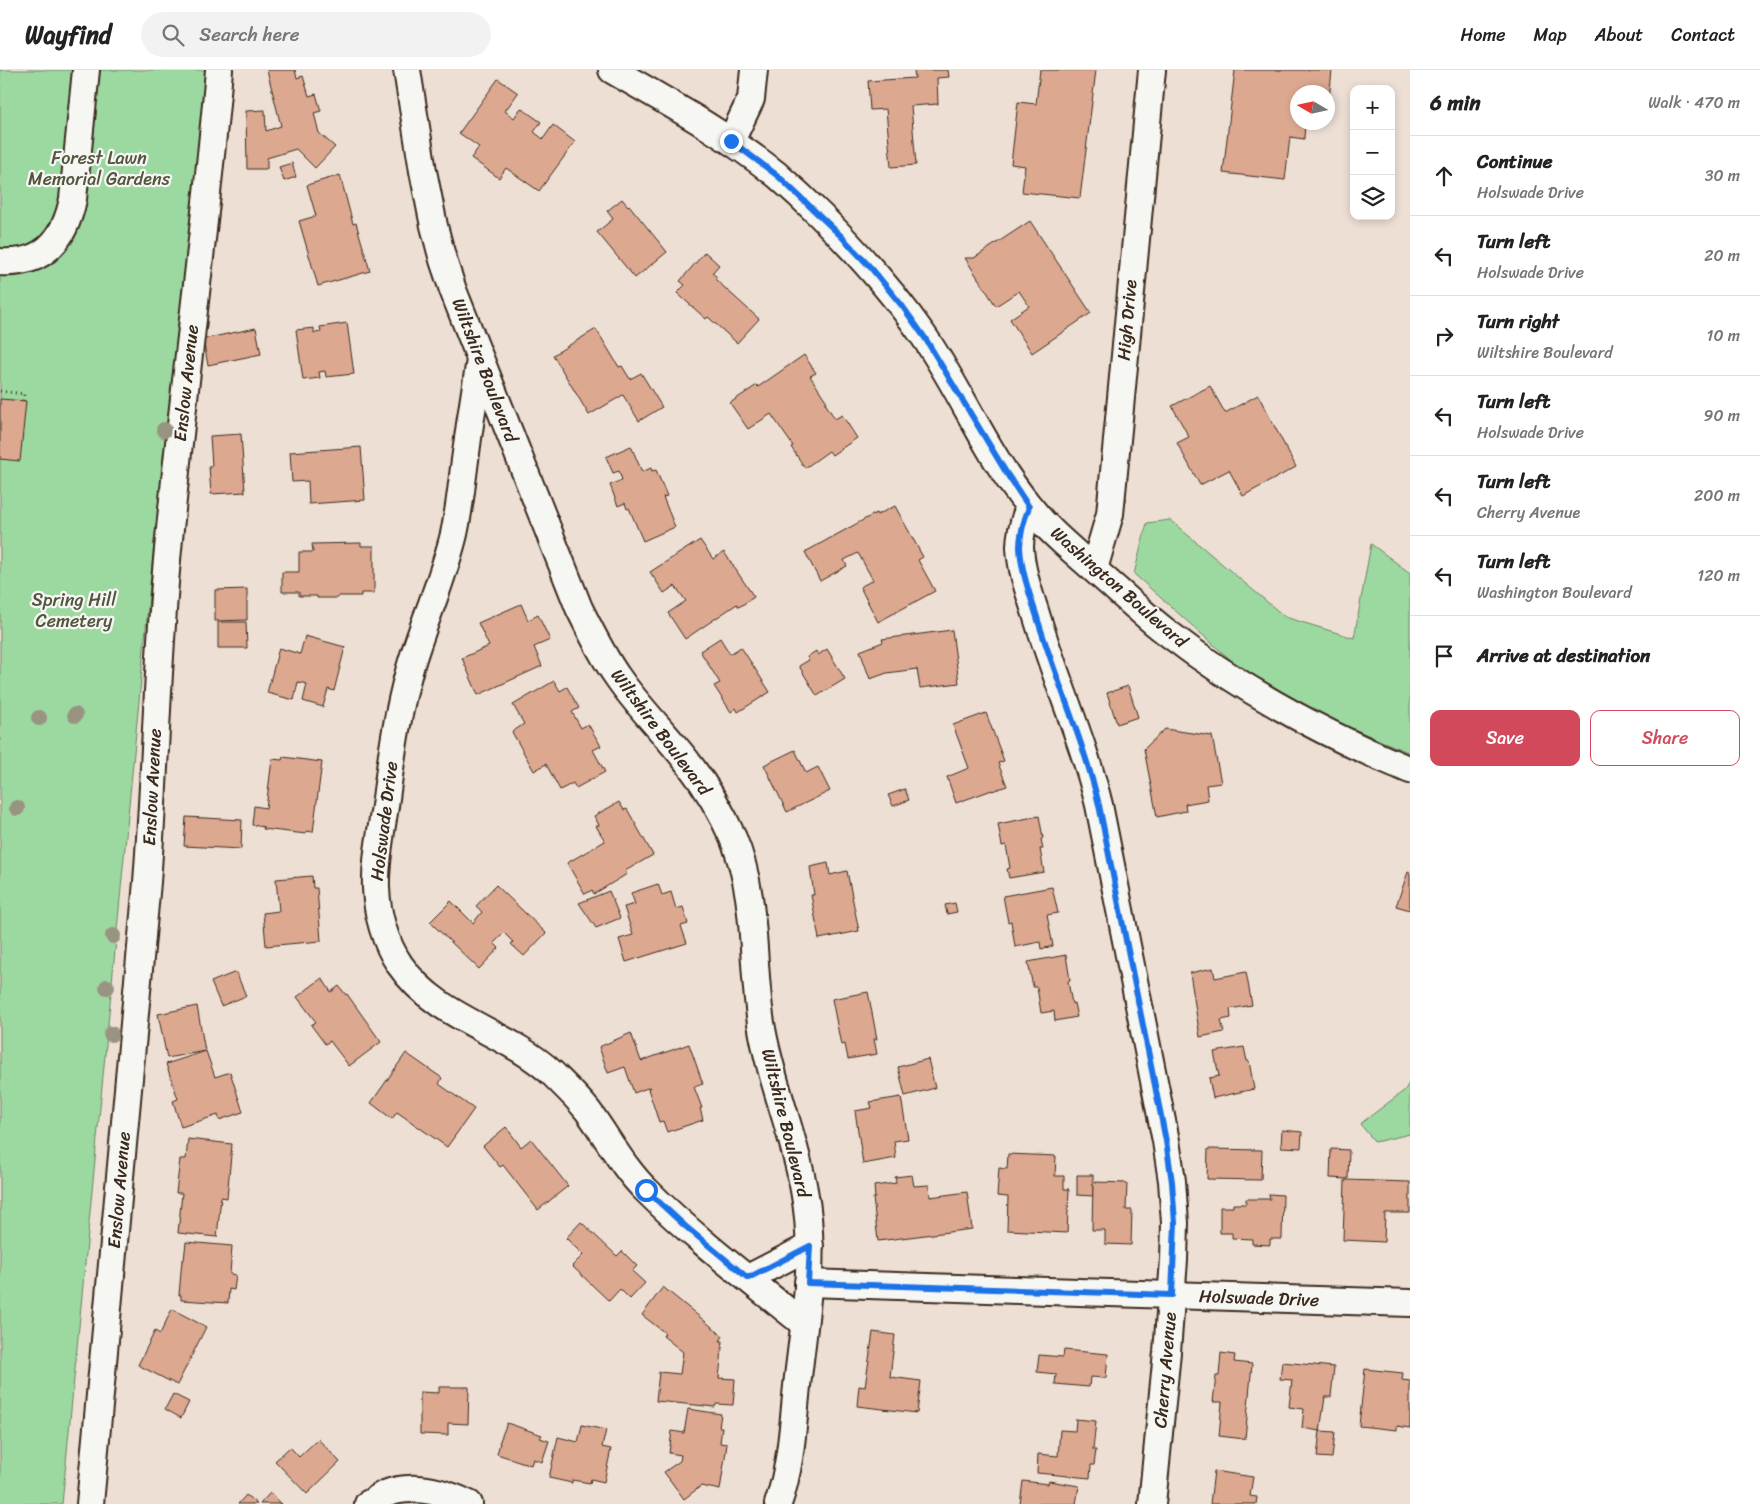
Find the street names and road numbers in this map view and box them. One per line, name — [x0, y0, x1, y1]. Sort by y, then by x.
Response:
street label: High Drive — [1108, 278, 1146, 362]
street label: Wiltshire Boulevard — [443, 293, 528, 448]
street label: Enslow Avenue — [164, 323, 208, 443]
street label: Washington Boulevard — [1043, 518, 1196, 657]
street label: Wiltshire Boulevard — [602, 661, 721, 804]
street label: Enslow Avenue — [133, 728, 171, 846]
street label: Holswade Drive — [361, 759, 407, 883]
street label: Wiltshire Boulevard — [752, 1045, 820, 1202]
street label: Enslow Avenue — [98, 1130, 140, 1250]
street label: Holswade Drive — [1198, 1280, 1320, 1316]
street label: Cherry Avenue — [1144, 1310, 1186, 1429]

